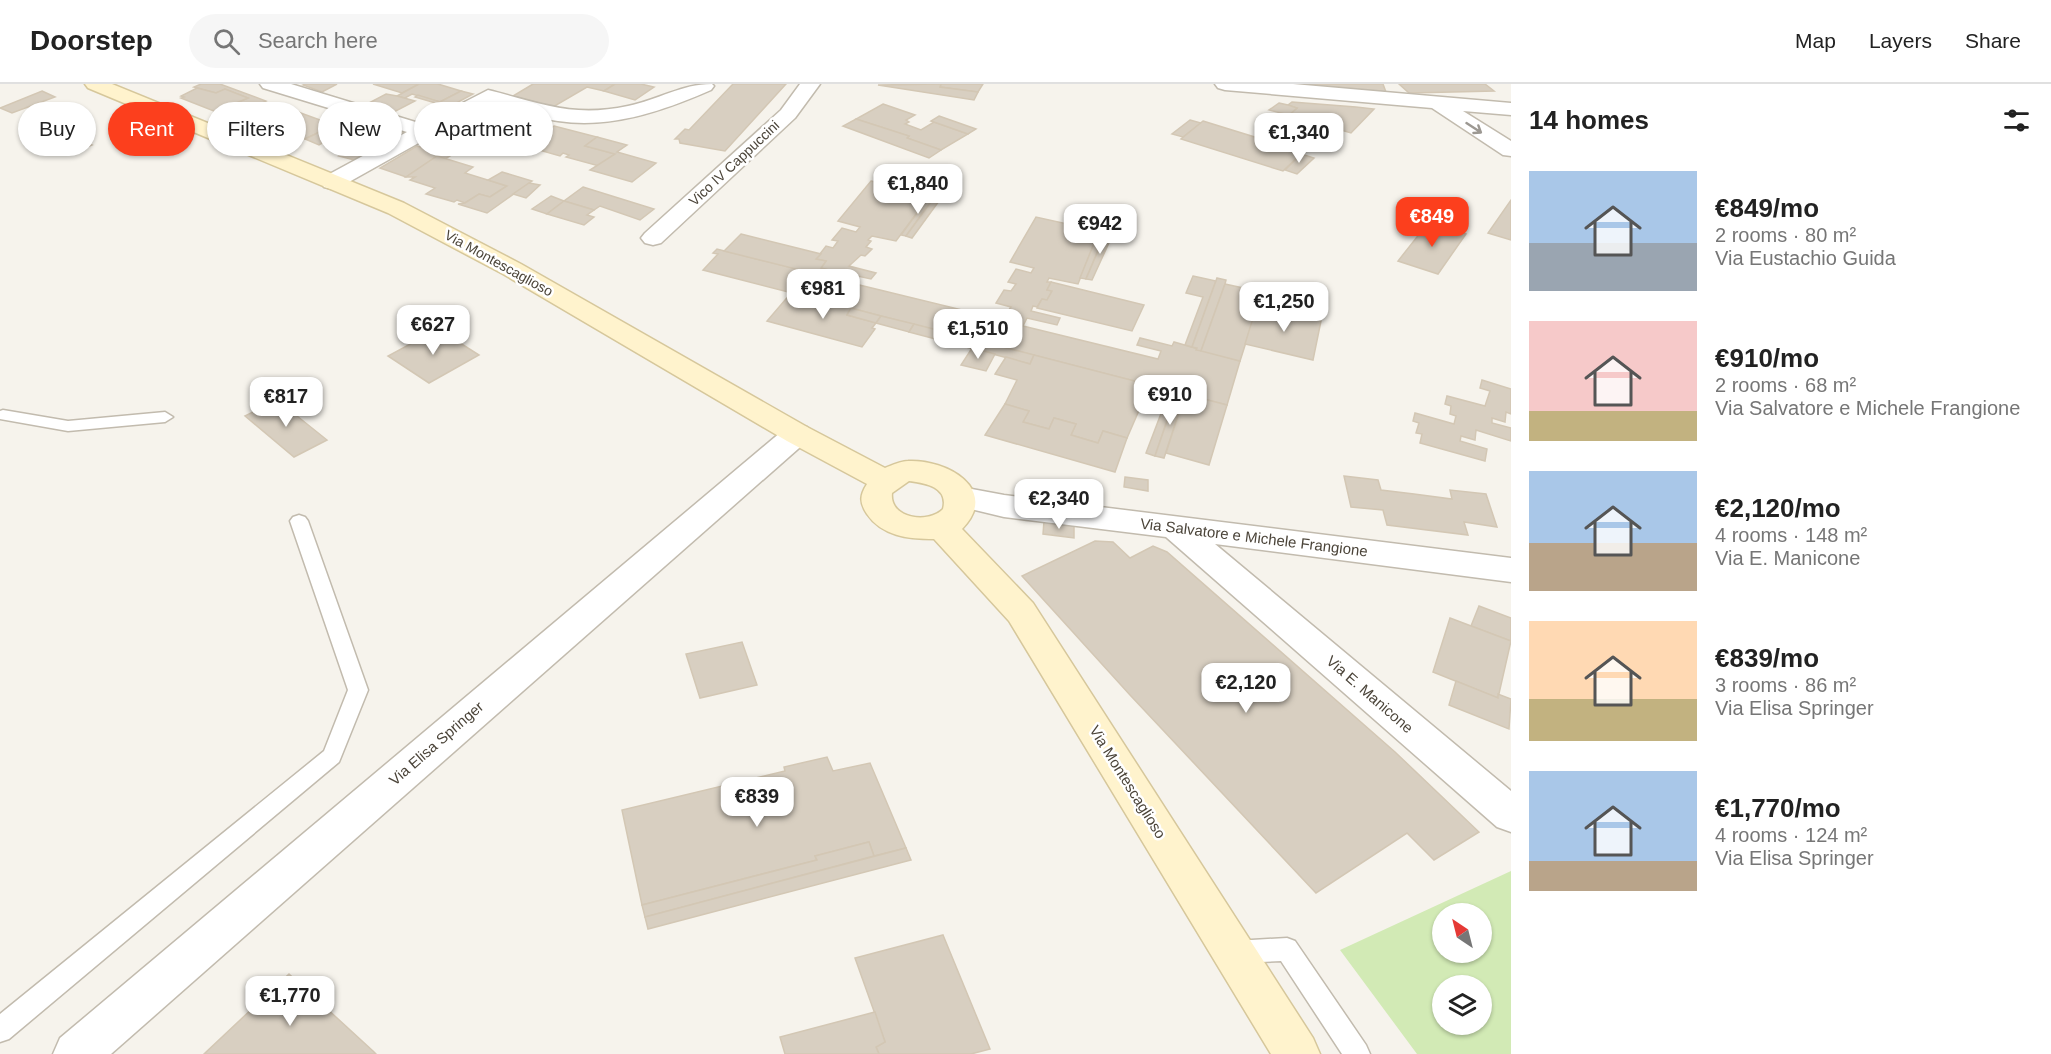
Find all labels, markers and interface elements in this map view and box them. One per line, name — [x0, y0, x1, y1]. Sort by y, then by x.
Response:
search box — [189, 14, 609, 68]
text: Doorstep — [30, 25, 153, 56]
icon: search — [210, 25, 243, 58]
text: Search here — [258, 28, 378, 53]
text: Map — [1795, 29, 1836, 52]
text: Layers — [1869, 29, 1932, 52]
text: Share — [1965, 29, 2021, 52]
chip: Buy — [18, 102, 96, 156]
chip: Rent — [108, 102, 195, 156]
chip: Filters — [207, 102, 306, 156]
chip: New — [318, 102, 402, 156]
chip: Apartment — [414, 102, 553, 156]
icon: filters — [2000, 104, 2033, 137]
text: 14 homes — [1529, 105, 1649, 135]
pin: €1,340 — [1250, 113, 1348, 164]
street label: Vico IV Cappuccini — [686, 117, 782, 209]
text: €1,340 — [1268, 121, 1330, 143]
one-way arrow — [1465, 122, 1482, 134]
pin: €1,840 — [869, 164, 967, 215]
text: €1,840 — [887, 172, 949, 194]
text: €849/mo — [1715, 193, 1819, 223]
icon: home — [1577, 195, 1649, 267]
pin: €849 — [1396, 197, 1468, 248]
pin: €942 — [1064, 204, 1136, 255]
text: €849 — [1410, 205, 1454, 227]
text: €942 — [1078, 212, 1122, 234]
text: 2 rooms · 80 m² — [1715, 224, 1856, 246]
street label: Via Montescaglioso — [442, 227, 556, 299]
text: Via Eustachio Guida — [1715, 247, 1896, 269]
pin: €981 — [787, 269, 859, 320]
text: €981 — [801, 277, 845, 299]
pin: €1,250 — [1235, 282, 1333, 333]
text: €1,250 — [1253, 290, 1315, 312]
pin: €627 — [397, 305, 469, 356]
pin: €1,510 — [929, 309, 1027, 360]
text: €627 — [411, 313, 455, 335]
text: €1,510 — [947, 317, 1009, 339]
text: €910/mo — [1715, 343, 1819, 373]
icon: home — [1577, 345, 1649, 417]
text: 2 rooms · 68 m² — [1715, 374, 1856, 396]
pin: €910 — [1134, 375, 1206, 426]
pin: €817 — [250, 377, 322, 428]
text: €910 — [1148, 383, 1192, 405]
text: €817 — [264, 385, 308, 407]
text: Via Salvatore e Michele Frangione — [1715, 397, 2020, 419]
pin: €2,340 — [1010, 479, 1108, 530]
text: €2,340 — [1028, 487, 1090, 509]
text: €2,120/mo — [1715, 493, 1841, 523]
icon: home — [1577, 495, 1649, 567]
street label: Via Salvatore e Michele Frangione — [1139, 515, 1369, 559]
text: 4 rooms · 148 m² — [1715, 524, 1867, 546]
text: Via E. Manicone — [1715, 547, 1860, 569]
text: €839/mo — [1715, 643, 1819, 673]
icon: home — [1577, 645, 1649, 717]
street label: Via E. Manicone — [1323, 652, 1417, 736]
pin: €2,120 — [1197, 663, 1295, 714]
text: €2,120 — [1215, 671, 1277, 693]
text: 3 rooms · 86 m² — [1715, 674, 1856, 696]
text: Via Elisa Springer — [1715, 697, 1874, 719]
street label: Via Elisa Springer — [386, 698, 486, 788]
street label: Via Montescaglioso — [1086, 722, 1170, 842]
pin: €839 — [721, 777, 793, 828]
text: €839 — [735, 785, 779, 807]
text: €1,770/mo — [1715, 793, 1841, 823]
icon: home — [1577, 795, 1649, 867]
text: 4 rooms · 124 m² — [1715, 824, 1867, 846]
text: Via Elisa Springer — [1715, 847, 1874, 869]
north arrow — [1432, 903, 1492, 963]
map controls — [1432, 903, 1492, 1035]
button: layers — [1432, 975, 1492, 1035]
pin: €1,770 — [241, 976, 339, 1027]
text: €1,770 — [259, 984, 321, 1006]

